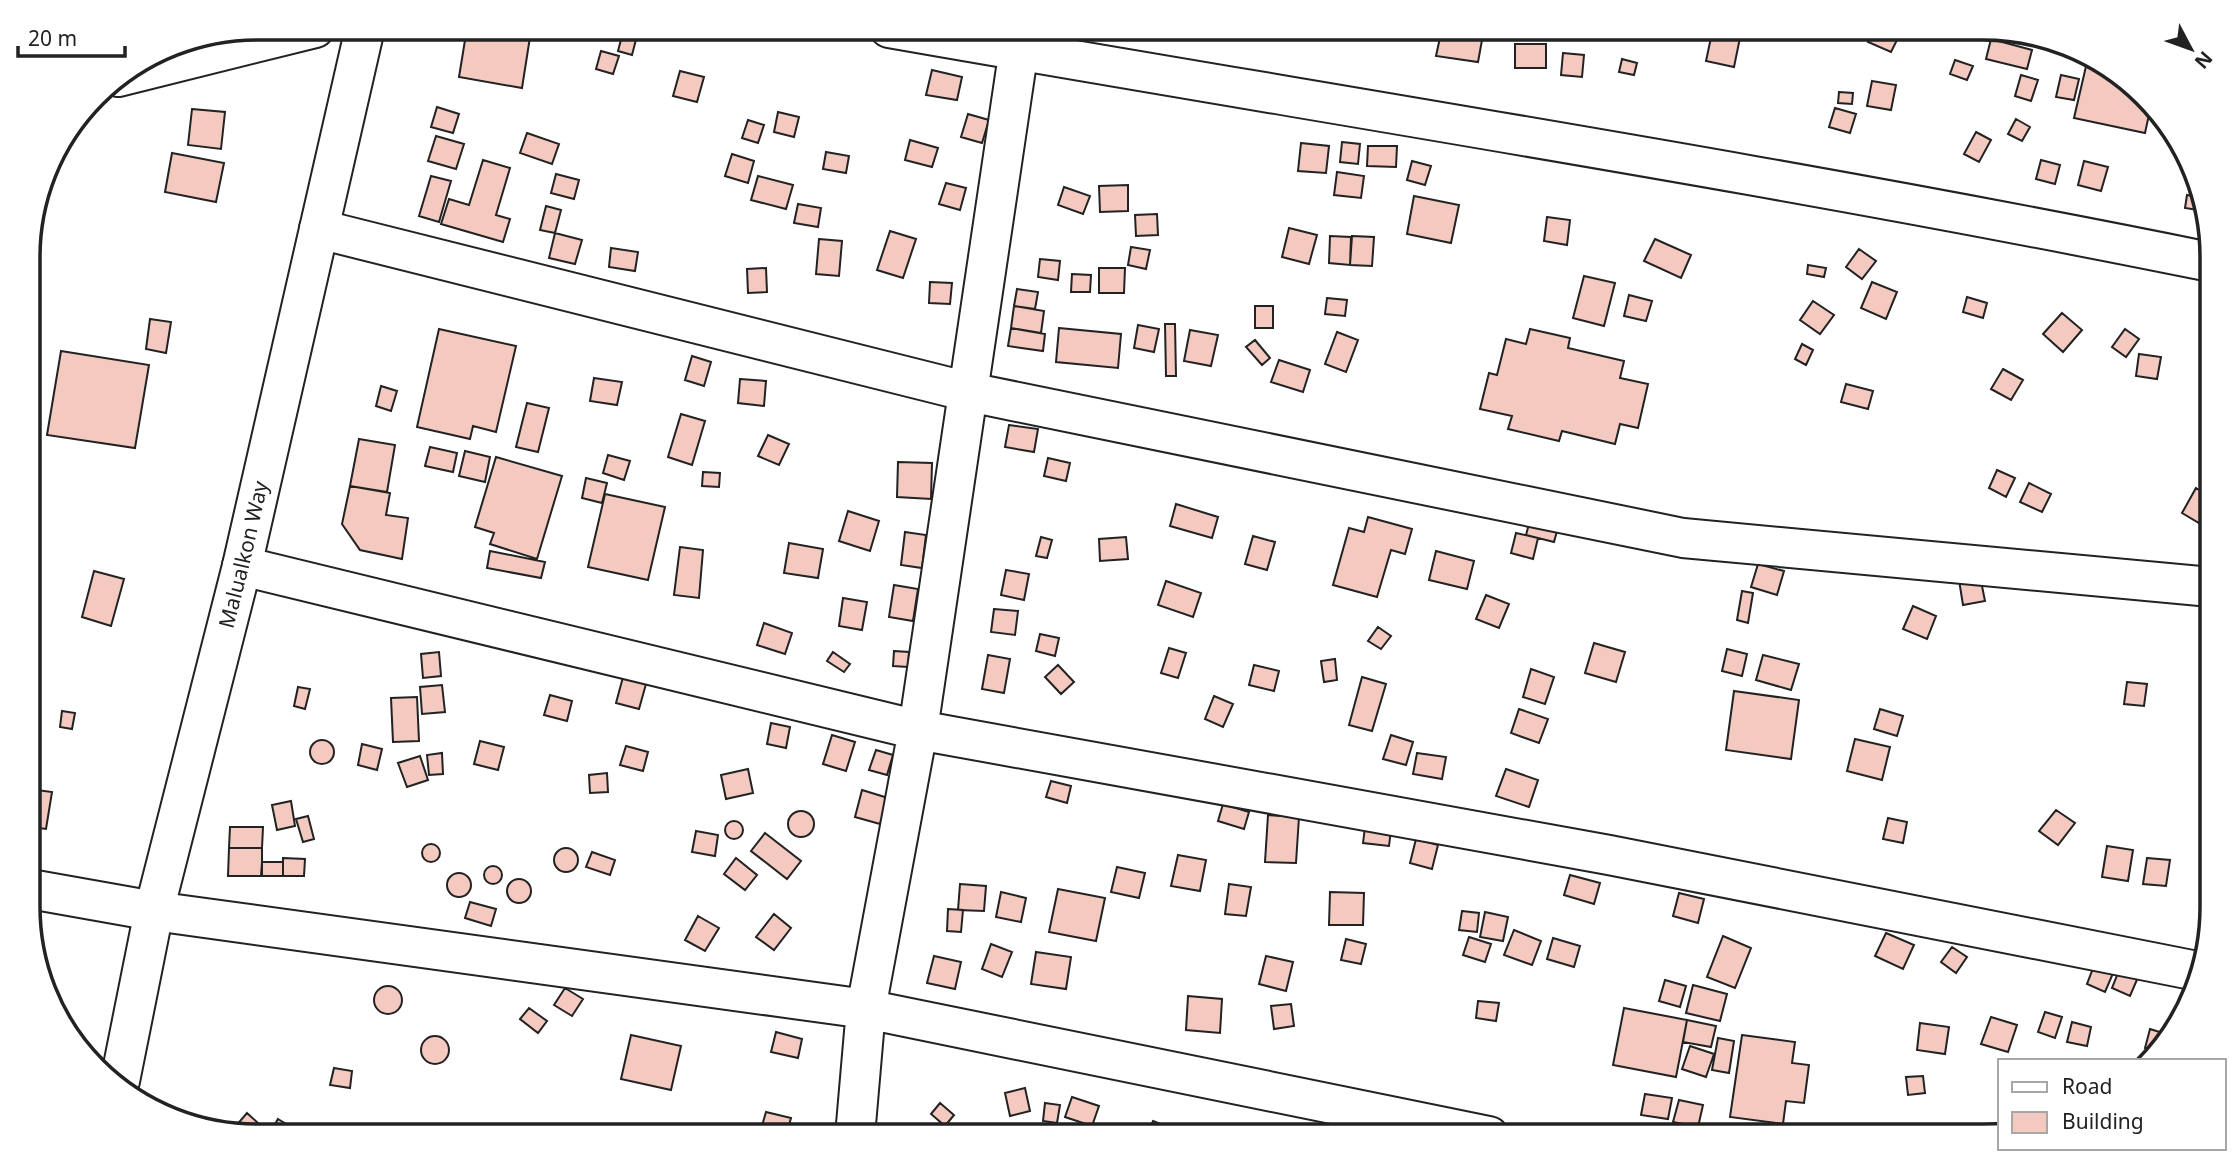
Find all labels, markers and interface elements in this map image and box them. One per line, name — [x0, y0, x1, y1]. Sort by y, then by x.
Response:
scale bar — [18, 14, 124, 58]
north arrow — [2156, 14, 2226, 84]
text: 20 m — [28, 24, 77, 52]
text: N — [2189, 46, 2219, 75]
street label: Malualkon Way — [212, 478, 274, 631]
legend — [1998, 1059, 2226, 1150]
text: Road — [2062, 1072, 2112, 1100]
text: Building — [2062, 1107, 2144, 1135]

